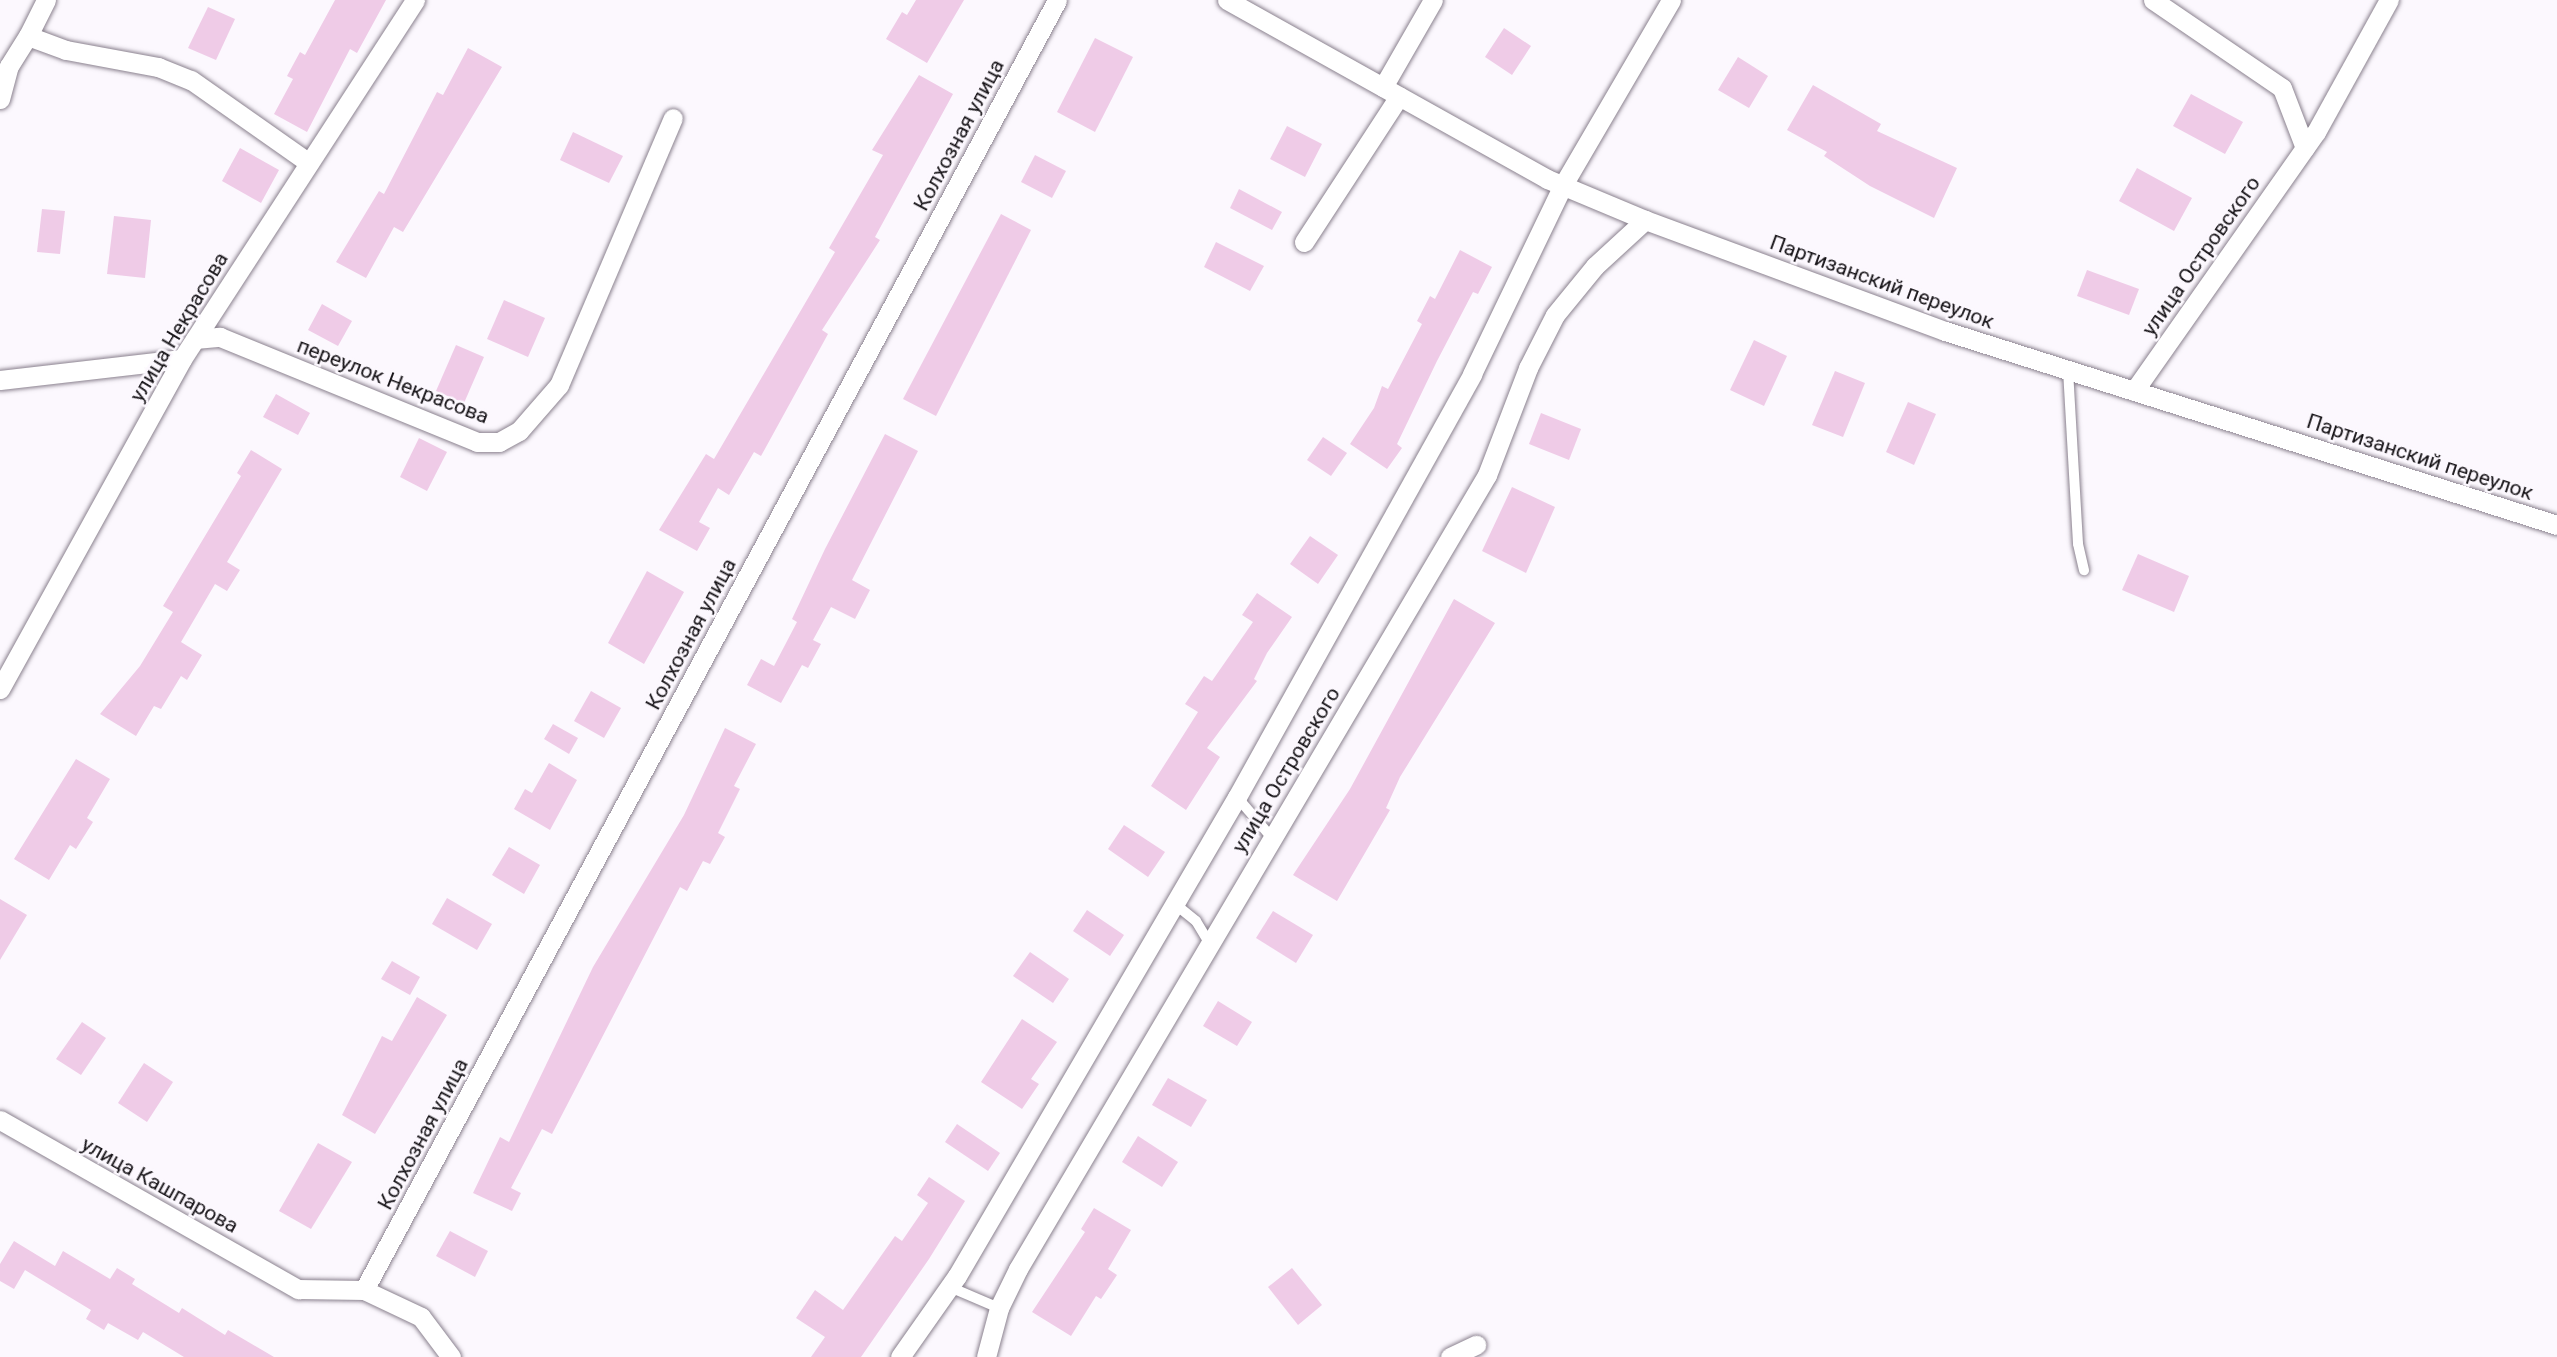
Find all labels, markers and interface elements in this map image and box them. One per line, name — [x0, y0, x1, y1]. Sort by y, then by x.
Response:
street label: Колхозная улица — [908, 55, 1010, 215]
street label: улица Островского — [2137, 171, 2265, 341]
street label: Партизанский переулок — [1767, 230, 1997, 334]
street label: улица Некрасова — [124, 248, 234, 406]
street label: переулок Некрасова — [294, 333, 492, 429]
street label: Партизанский переулок — [2304, 408, 2536, 506]
street label: Колхозная улица — [640, 554, 742, 714]
street label: улица Островского — [1227, 683, 1345, 857]
street label: Колхозная улица — [372, 1054, 474, 1214]
street label: улица Кашпарова — [77, 1131, 243, 1239]

